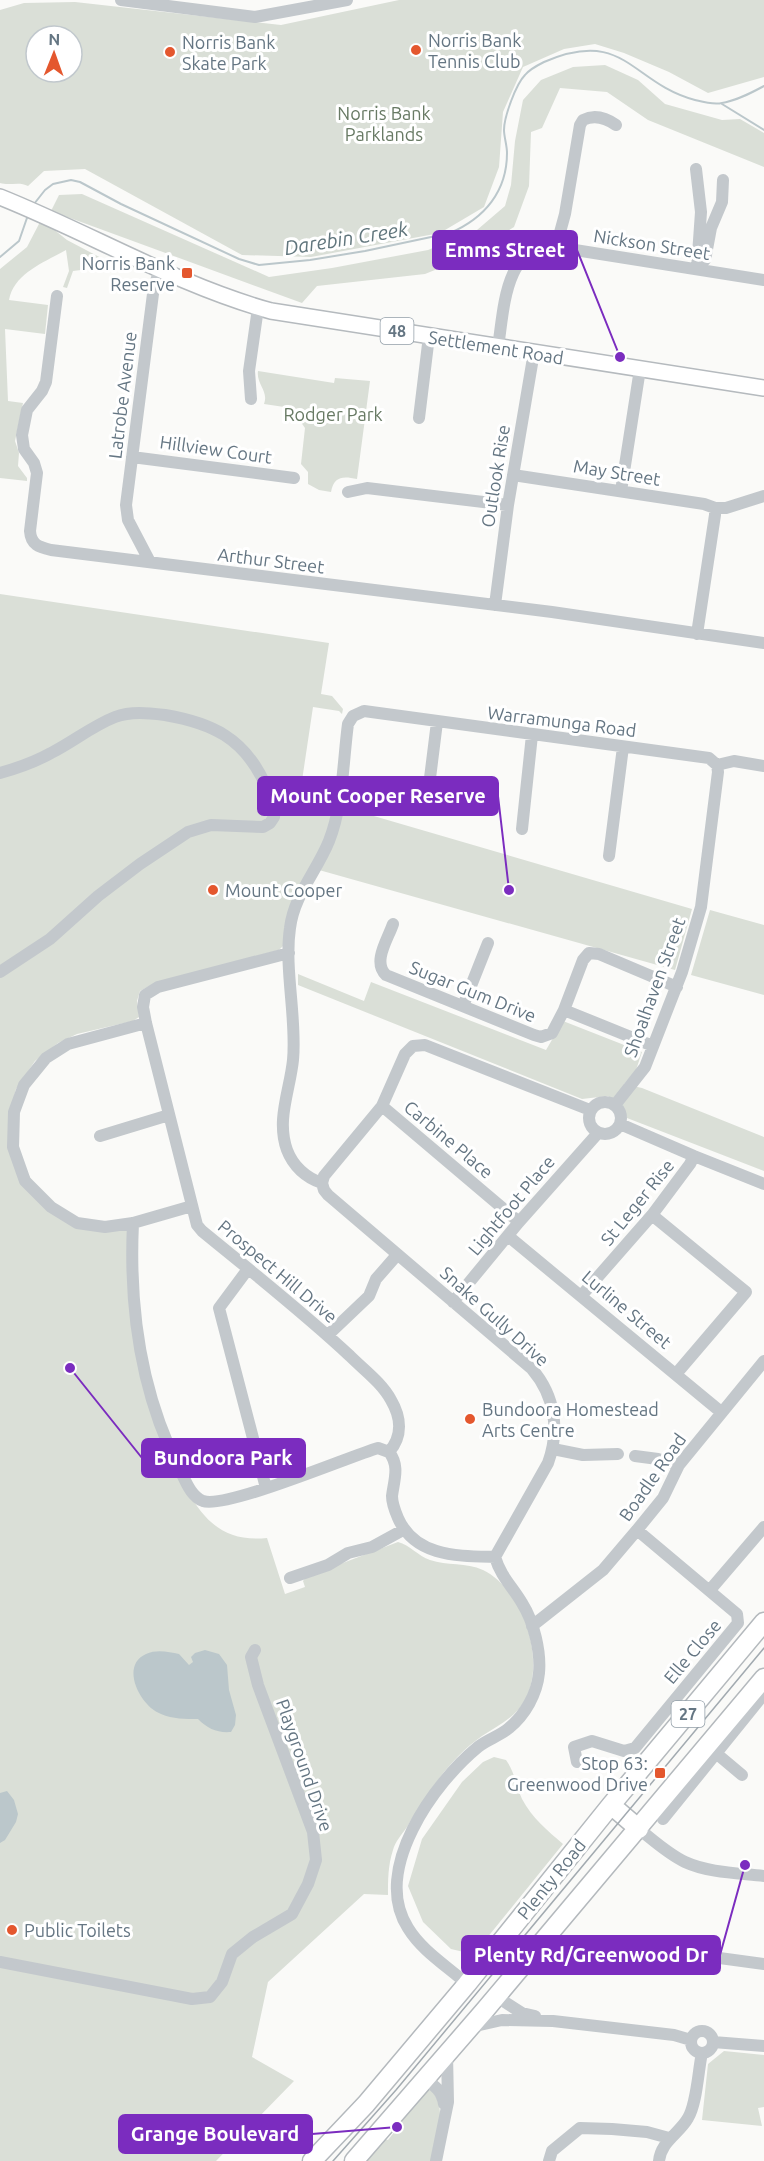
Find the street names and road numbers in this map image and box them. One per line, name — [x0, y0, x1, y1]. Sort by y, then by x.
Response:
street label: Nickson Street — [592, 225, 712, 263]
road number: 48 — [380, 318, 414, 344]
street label: Settlement Road — [427, 326, 565, 368]
street label: Latrobe Avenue — [104, 330, 140, 460]
street label: Outlook Rise — [477, 423, 513, 529]
street label: Hillview Court — [159, 431, 273, 467]
street label: May Street — [572, 455, 662, 489]
street label: Arthur Street — [217, 544, 325, 576]
street label: Warramunga Road — [486, 702, 638, 740]
street label: Shoalhaven Street — [619, 914, 689, 1060]
street label: Sugar Gum Drive — [407, 957, 539, 1025]
street label: Carbine Place — [401, 1096, 497, 1182]
street label: Lightfoot Place — [464, 1151, 558, 1259]
street label: St Leger Rise — [596, 1155, 678, 1249]
street label: Prospect Hill Drive — [215, 1215, 341, 1327]
street label: Snake Gully Drive — [437, 1262, 553, 1370]
street label: Lurline Street — [578, 1266, 676, 1352]
street label: Boadle Road — [615, 1429, 689, 1525]
street label: Elle Close — [659, 1615, 725, 1687]
street label: Playground Drive — [273, 1696, 337, 1834]
road number: 27 — [672, 1701, 704, 1727]
street label: Plenty Road — [513, 1835, 589, 1923]

